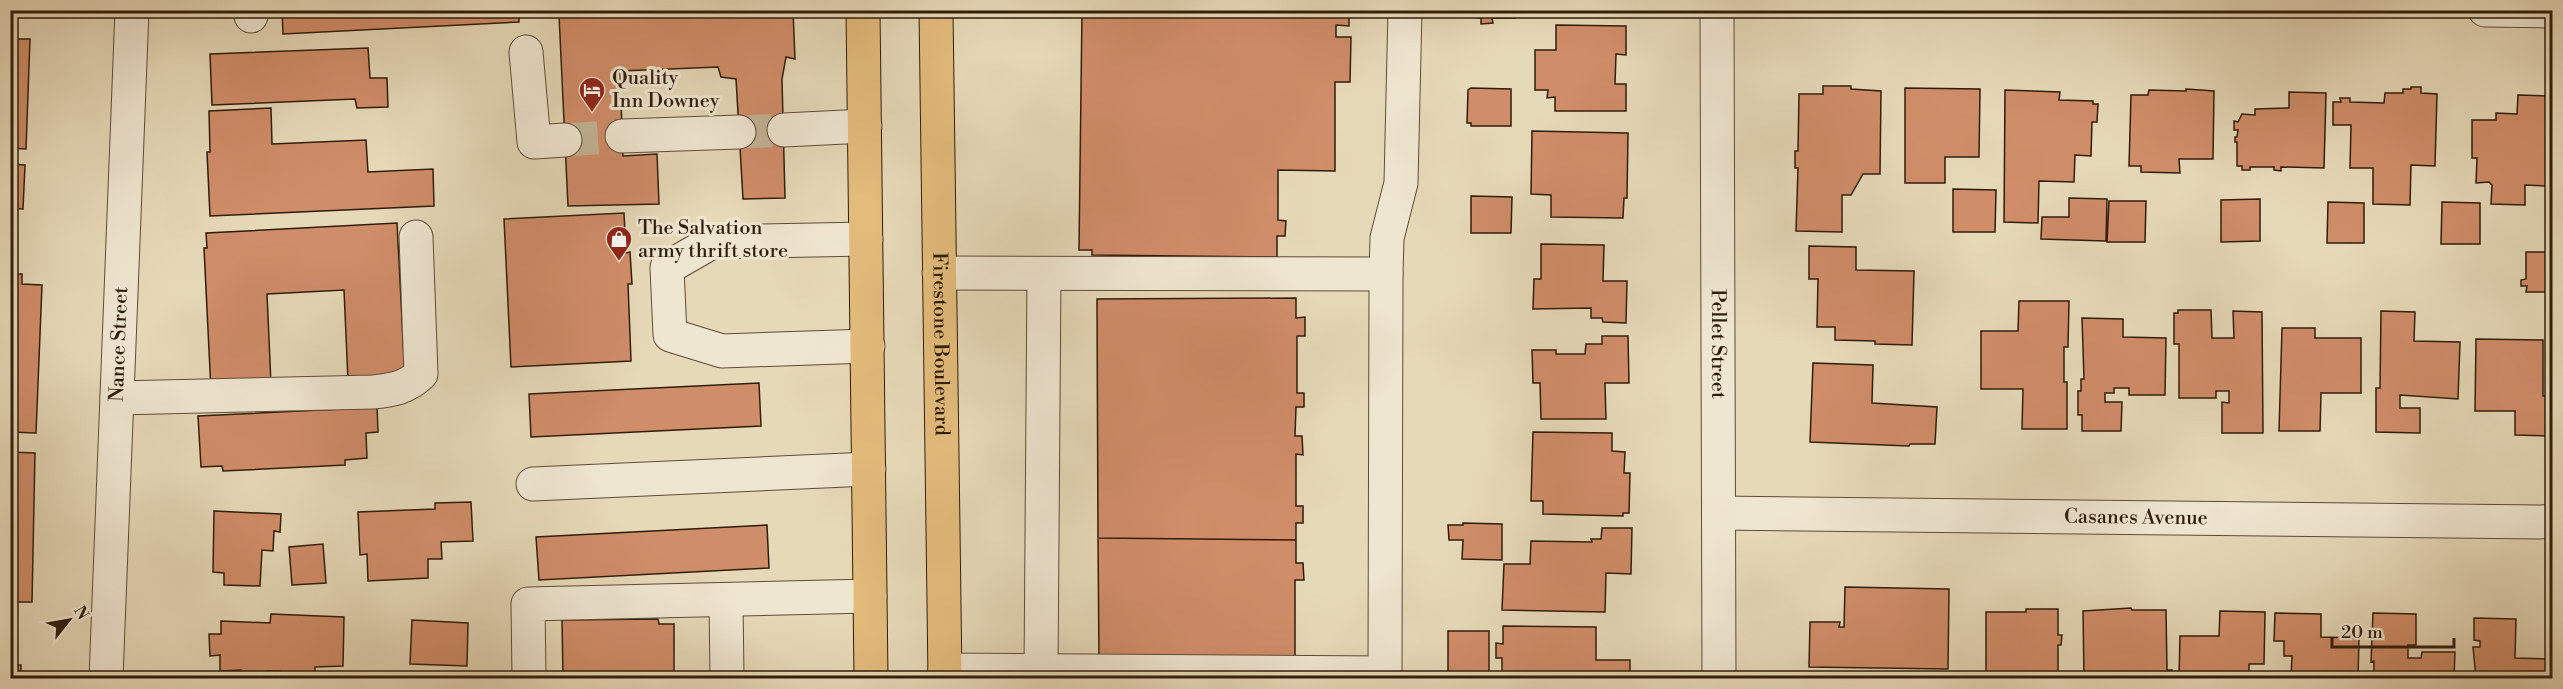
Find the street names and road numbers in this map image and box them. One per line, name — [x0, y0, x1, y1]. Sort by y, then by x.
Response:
street label: Firestone Boulevard — [927, 252, 954, 437]
street label: Nance Street — [104, 286, 134, 402]
street label: Pellet Street — [1705, 289, 1731, 399]
street label: Casanes Avenue — [2064, 504, 2208, 531]

